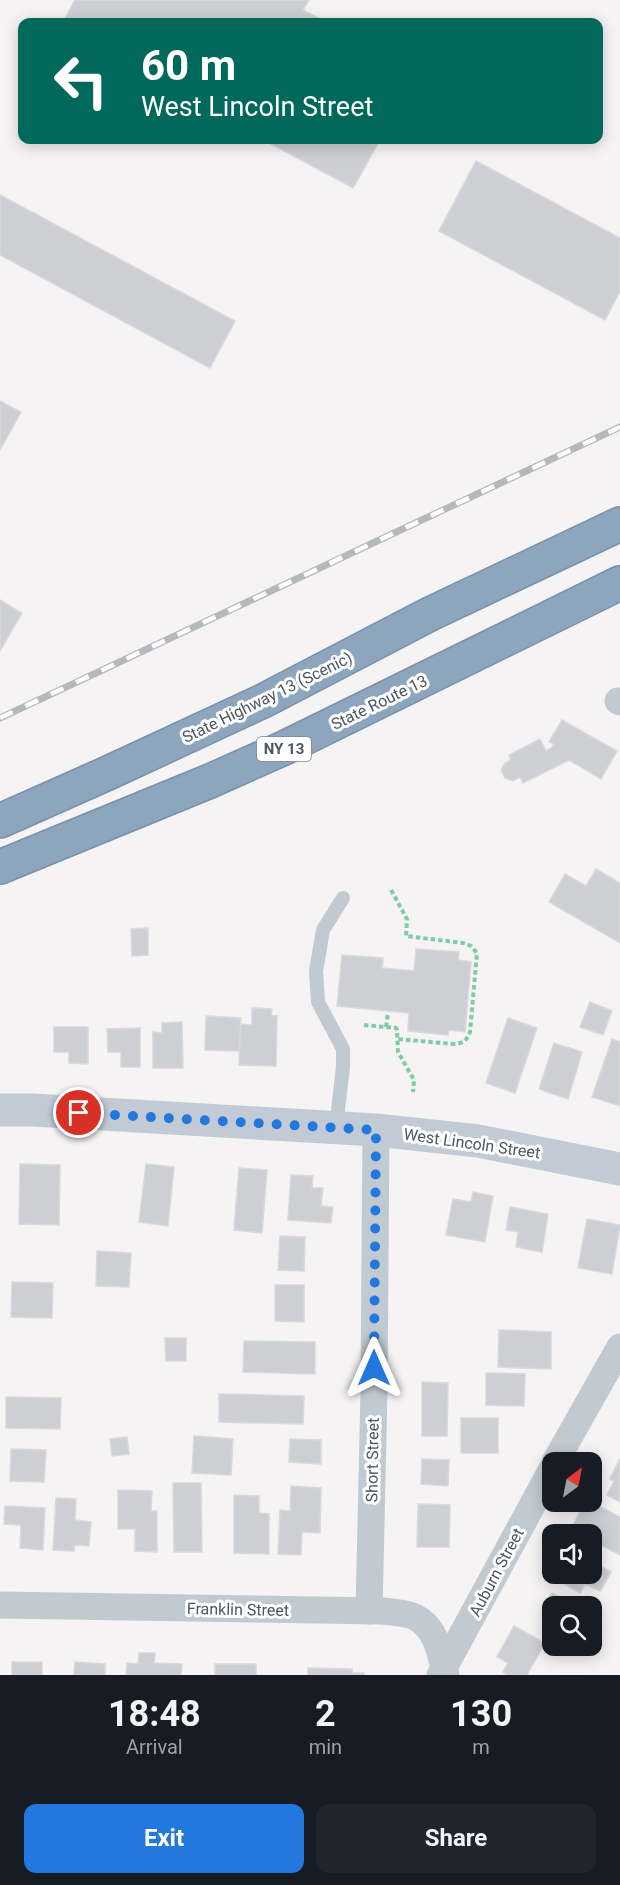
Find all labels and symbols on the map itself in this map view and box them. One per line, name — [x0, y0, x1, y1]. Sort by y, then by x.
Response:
street label: State Highway 13 (Scenic) — [179, 648, 355, 747]
street label: State Route 13 — [328, 671, 430, 734]
road number: NY 13 — [257, 737, 311, 761]
pin — [53, 1087, 104, 1138]
street label: West Lincoln Street — [402, 1125, 541, 1162]
position arrow — [342, 1336, 406, 1400]
street label: Short Street — [362, 1418, 383, 1503]
north arrow — [542, 1452, 602, 1512]
street label: Auburn Street — [465, 1525, 528, 1620]
street label: Franklin Street — [187, 1599, 289, 1620]

